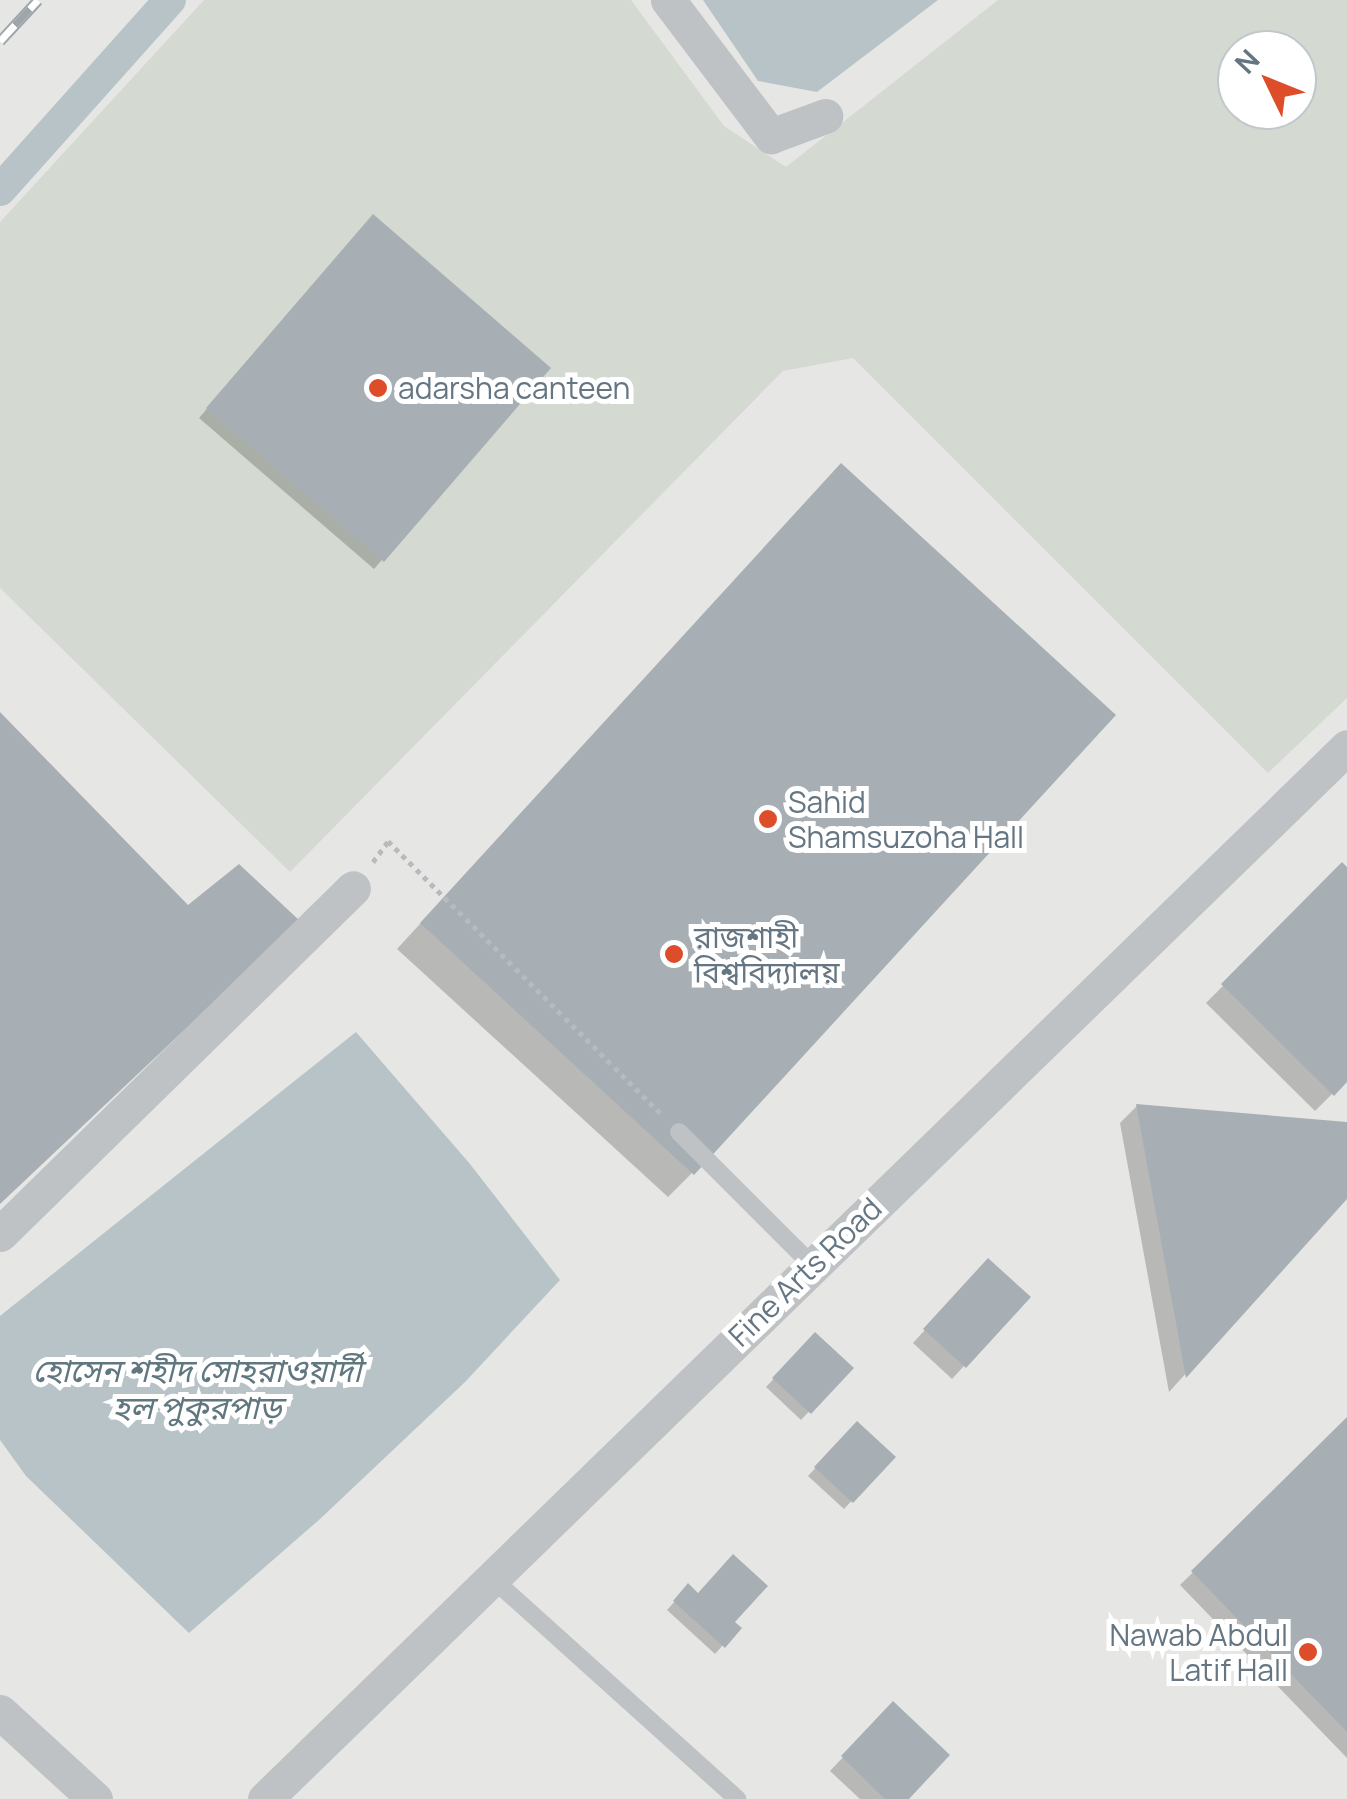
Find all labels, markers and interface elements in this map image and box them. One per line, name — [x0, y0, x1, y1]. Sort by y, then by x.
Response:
north arrow — [1217, 30, 1317, 130]
text: N — [1226, 41, 1267, 81]
place label: adarsha canteen — [398, 370, 630, 406]
marker: adarsha canteen — [367, 377, 389, 399]
place label: Sahid Shamsuzoha Hall — [788, 784, 1024, 854]
marker: Sahid Shamsuzoha Hall — [757, 808, 779, 830]
place label: রাজশাহী বিশ্ববিদ্যালয় — [694, 919, 840, 990]
marker: রাজশাহী বিশ্ববিদ্যালয় — [663, 943, 685, 965]
street label: Fine Arts Road — [721, 1190, 889, 1354]
water label: হোসেন শহীদ সোহরাওয়ার্দী হল পুকুরপাড় — [33, 1352, 361, 1427]
place label: Nawab Abdul Latif Hall — [1109, 1617, 1288, 1688]
marker: Nawab Abdul Latif Hall — [1297, 1641, 1319, 1663]

